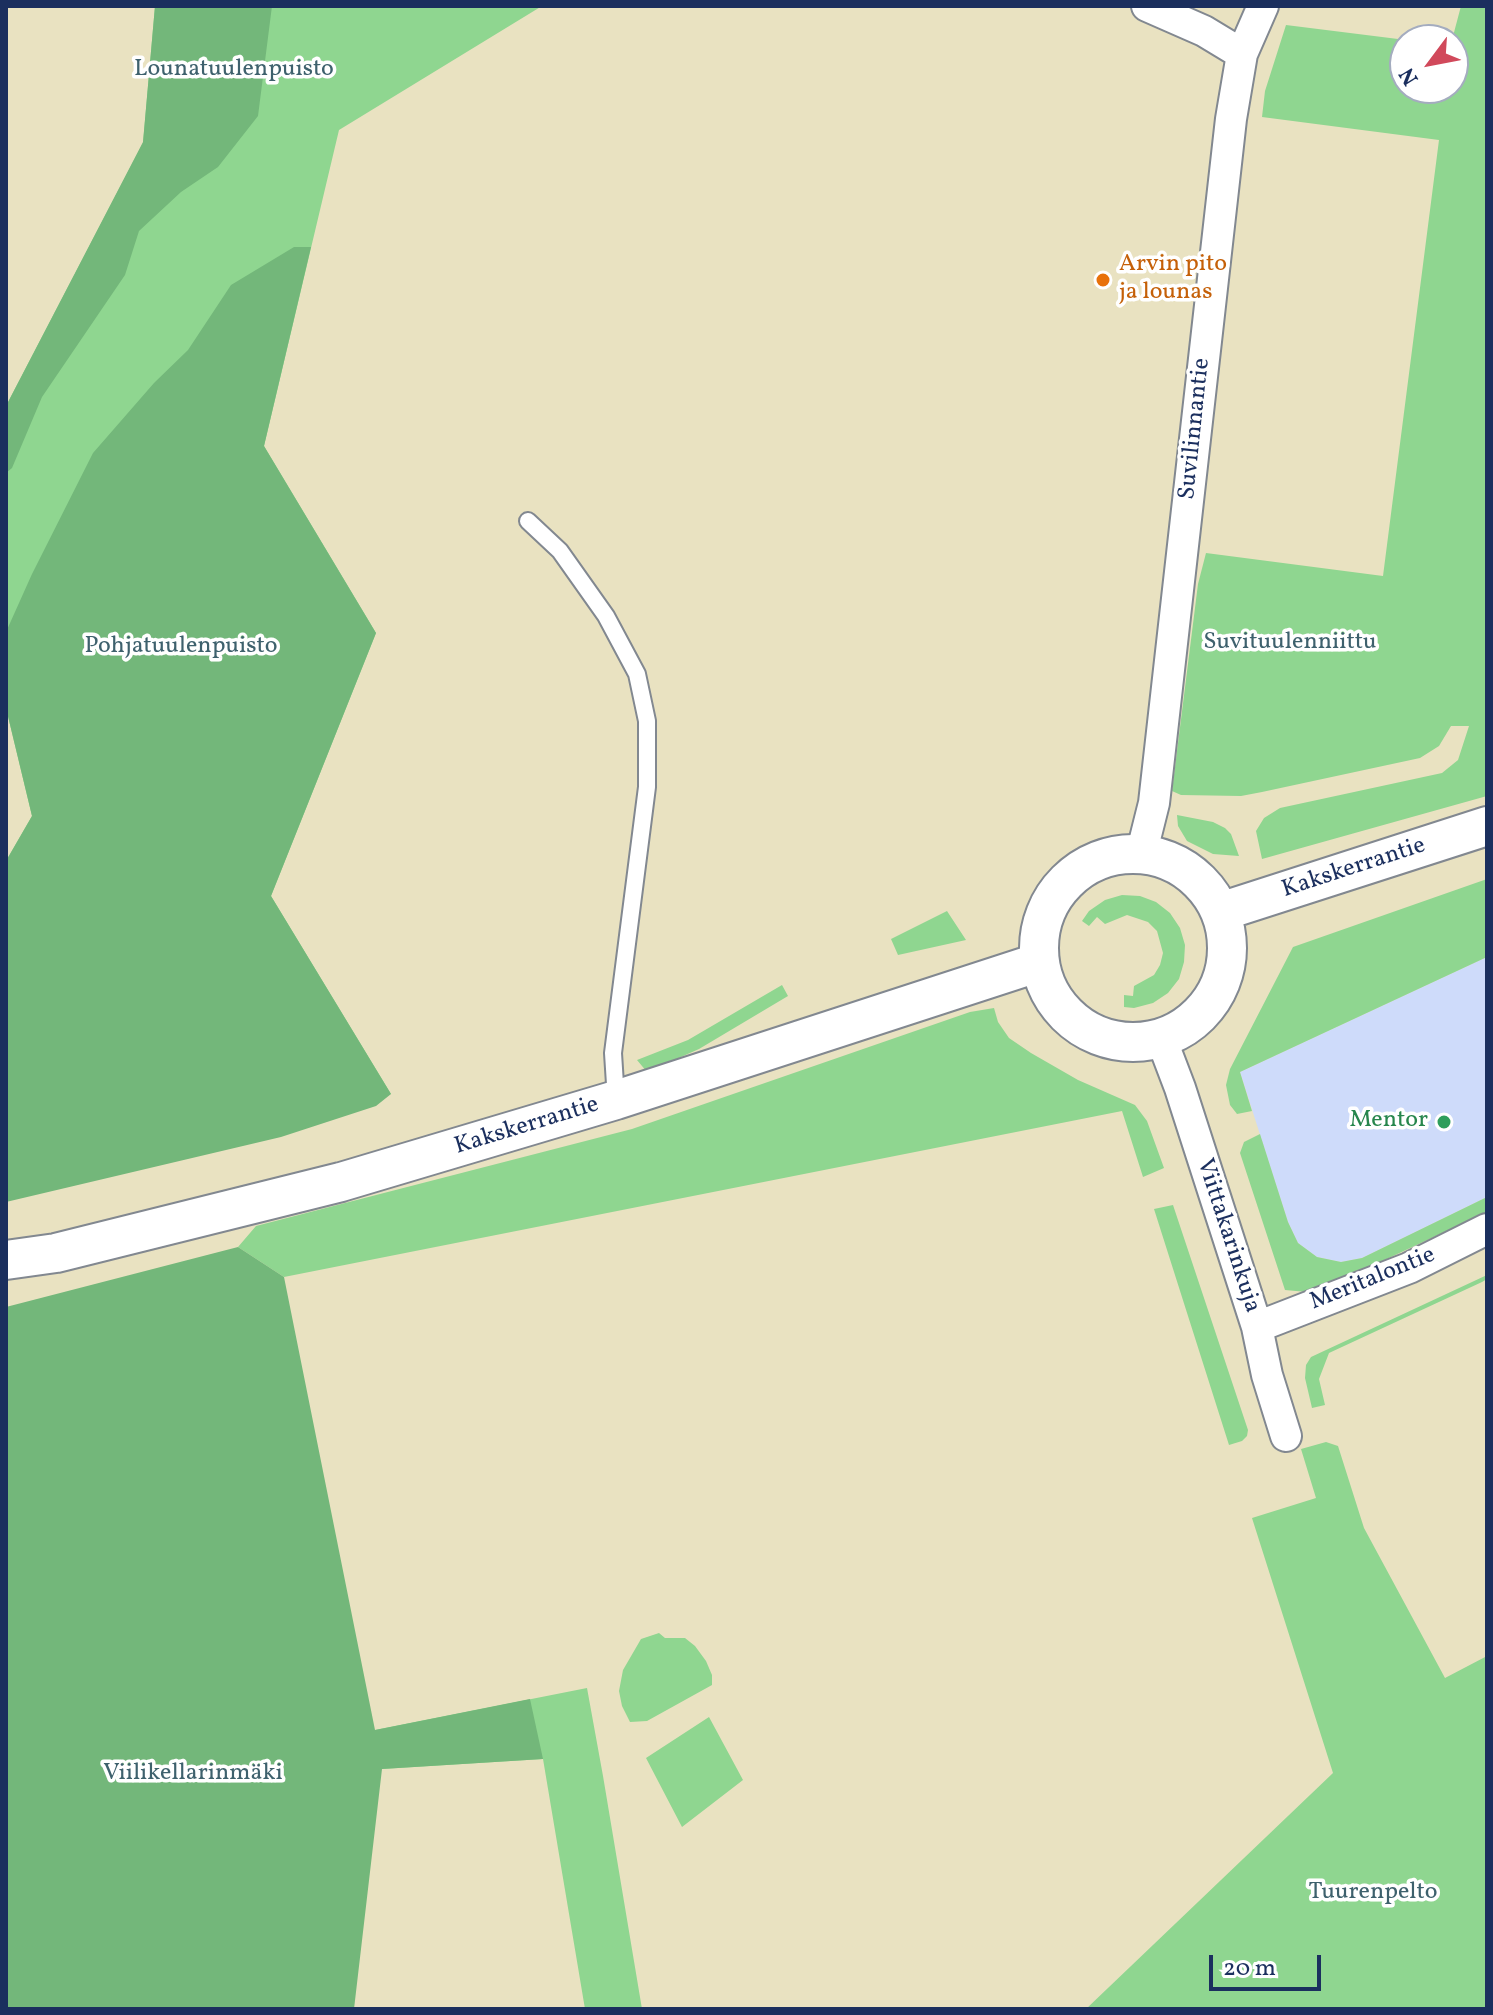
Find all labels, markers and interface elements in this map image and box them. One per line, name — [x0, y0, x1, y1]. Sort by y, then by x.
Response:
north arrow — [1389, 24, 1469, 104]
park label: Lounatuulenpuisto — [134, 57, 334, 85]
text: N — [1393, 61, 1427, 91]
place label: Arvin pito ja lounas — [1119, 252, 1227, 308]
marker: Arvin pito ja lounas — [1094, 271, 1112, 289]
street label: Suvilinnantie — [1174, 357, 1218, 501]
park label: Suvituulenniittu — [1203, 630, 1377, 658]
park label: Pohjatuulenpuisto — [85, 634, 277, 662]
street label: Kakskerrantie — [1279, 832, 1429, 906]
street label: Kakskerrantie — [452, 1091, 602, 1163]
place label: Mentor — [1349, 1108, 1428, 1136]
marker: Mentor — [1435, 1113, 1453, 1131]
street label: Viittakarinkuja — [1189, 1155, 1265, 1317]
street label: Meritalontie — [1306, 1242, 1440, 1318]
park label: Viilikellarinmäki — [103, 1761, 283, 1789]
park label: Tuurenpelto — [1309, 1880, 1437, 1908]
scale bar — [1213, 1939, 1325, 1989]
text: 20 m — [1223, 1952, 1276, 1986]

